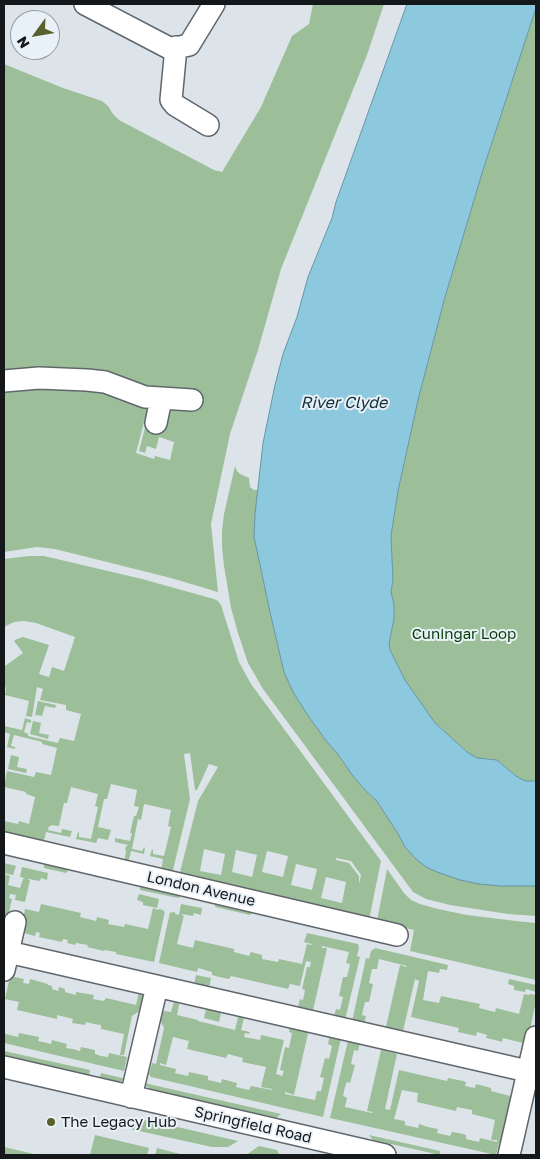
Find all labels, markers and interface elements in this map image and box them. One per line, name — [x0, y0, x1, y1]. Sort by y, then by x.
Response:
north arrow — [10, 10, 60, 60]
text: N — [13, 34, 33, 52]
water label: River Clyde — [301, 393, 387, 413]
park label: Cuningar Loop — [412, 625, 516, 643]
street label: London Avenue — [145, 868, 257, 910]
street label: Springfield Road — [193, 1103, 313, 1147]
place label: The Legacy Hub — [61, 1113, 176, 1131]
marker: The Legacy Hub — [45, 1116, 57, 1128]

